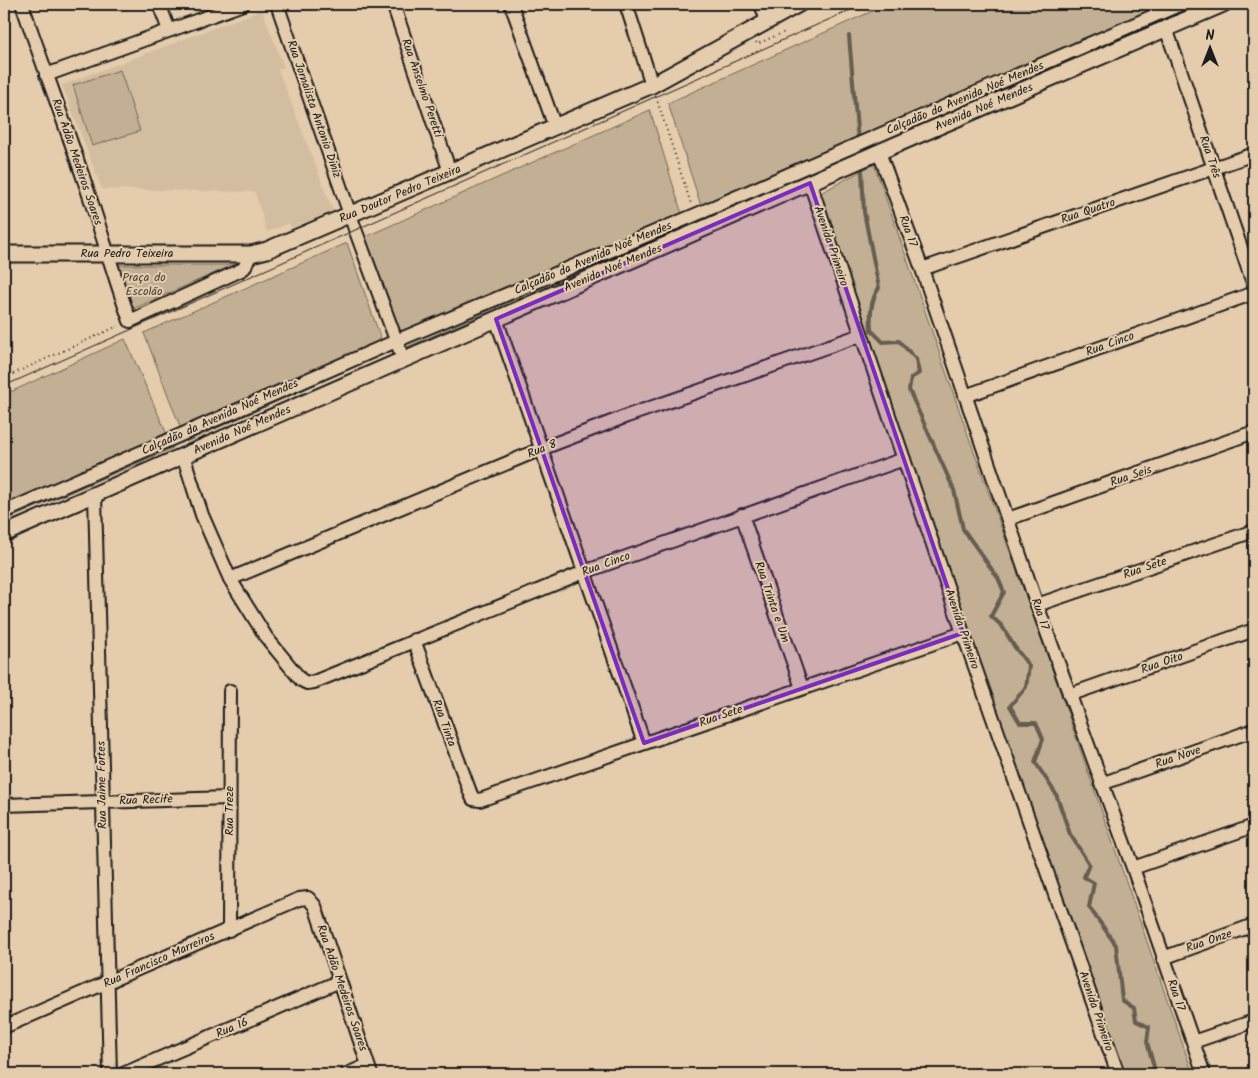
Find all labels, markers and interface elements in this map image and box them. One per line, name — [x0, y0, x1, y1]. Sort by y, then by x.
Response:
north arrow — [1186, 22, 1236, 72]
text: N — [1206, 25, 1215, 47]
street label: Rua Anselmo Peretti — [396, 36, 448, 141]
street label: Rua Jornalista Antonio Diniz — [281, 38, 347, 180]
street label: Calçadão da Avenida Noé Mendes — [884, 58, 1046, 138]
street label: Avenida Noé Mendes — [933, 80, 1035, 134]
street label: Rua Adão Medeiros Soares — [46, 96, 108, 228]
street label: Rua Três — [1194, 133, 1226, 181]
street label: Rua Doutor Pedro Teixeira — [336, 160, 464, 228]
street label: Rua Quatro — [1058, 193, 1118, 229]
street label: Avenida Primeiro — [808, 203, 854, 289]
street label: Rua 17 — [894, 212, 923, 250]
street label: Calçadão da Avenida Noé Mendes — [512, 218, 674, 298]
street label: Avenida Noé Mendes — [562, 241, 664, 295]
street label: Rua Pedro Teixeira — [80, 244, 174, 263]
park label: Praça do Escolão — [122, 268, 166, 301]
street label: Rua Cinco — [1083, 326, 1137, 362]
street label: Calçadão da Avenida Noé Mendes — [139, 376, 301, 458]
street label: Avenida Noé Mendes — [191, 402, 293, 458]
street label: Rua 8 — [524, 434, 560, 464]
street label: Rua Seis — [1108, 460, 1154, 492]
street label: Rua Cinco — [579, 546, 633, 582]
street label: Rua Sete — [1121, 551, 1170, 584]
street label: Rua Trinta e Um — [749, 559, 795, 646]
street label: Avenida Primeiro — [939, 586, 985, 672]
street label: Rua 17 — [1026, 596, 1054, 633]
street label: Rua Oito — [1138, 647, 1186, 679]
street label: Rua Tinta — [427, 697, 461, 750]
street label: Rua Sete — [697, 699, 746, 732]
street label: Rua Nove — [1153, 740, 1204, 774]
street label: Rua Jaime Fortes — [92, 741, 112, 829]
street label: Rua Treze — [220, 786, 239, 836]
street label: Rua Recife — [119, 790, 174, 810]
street label: Rua Adão Medeiros Soares — [311, 922, 373, 1054]
street label: Rua Onze — [1183, 924, 1235, 958]
street label: Rua Francisco Marreiros — [100, 927, 218, 993]
street label: Avenida Primeiro — [1073, 968, 1119, 1054]
street label: Rua 17 — [1162, 977, 1190, 1014]
street label: Rua 16 — [213, 1013, 251, 1043]

